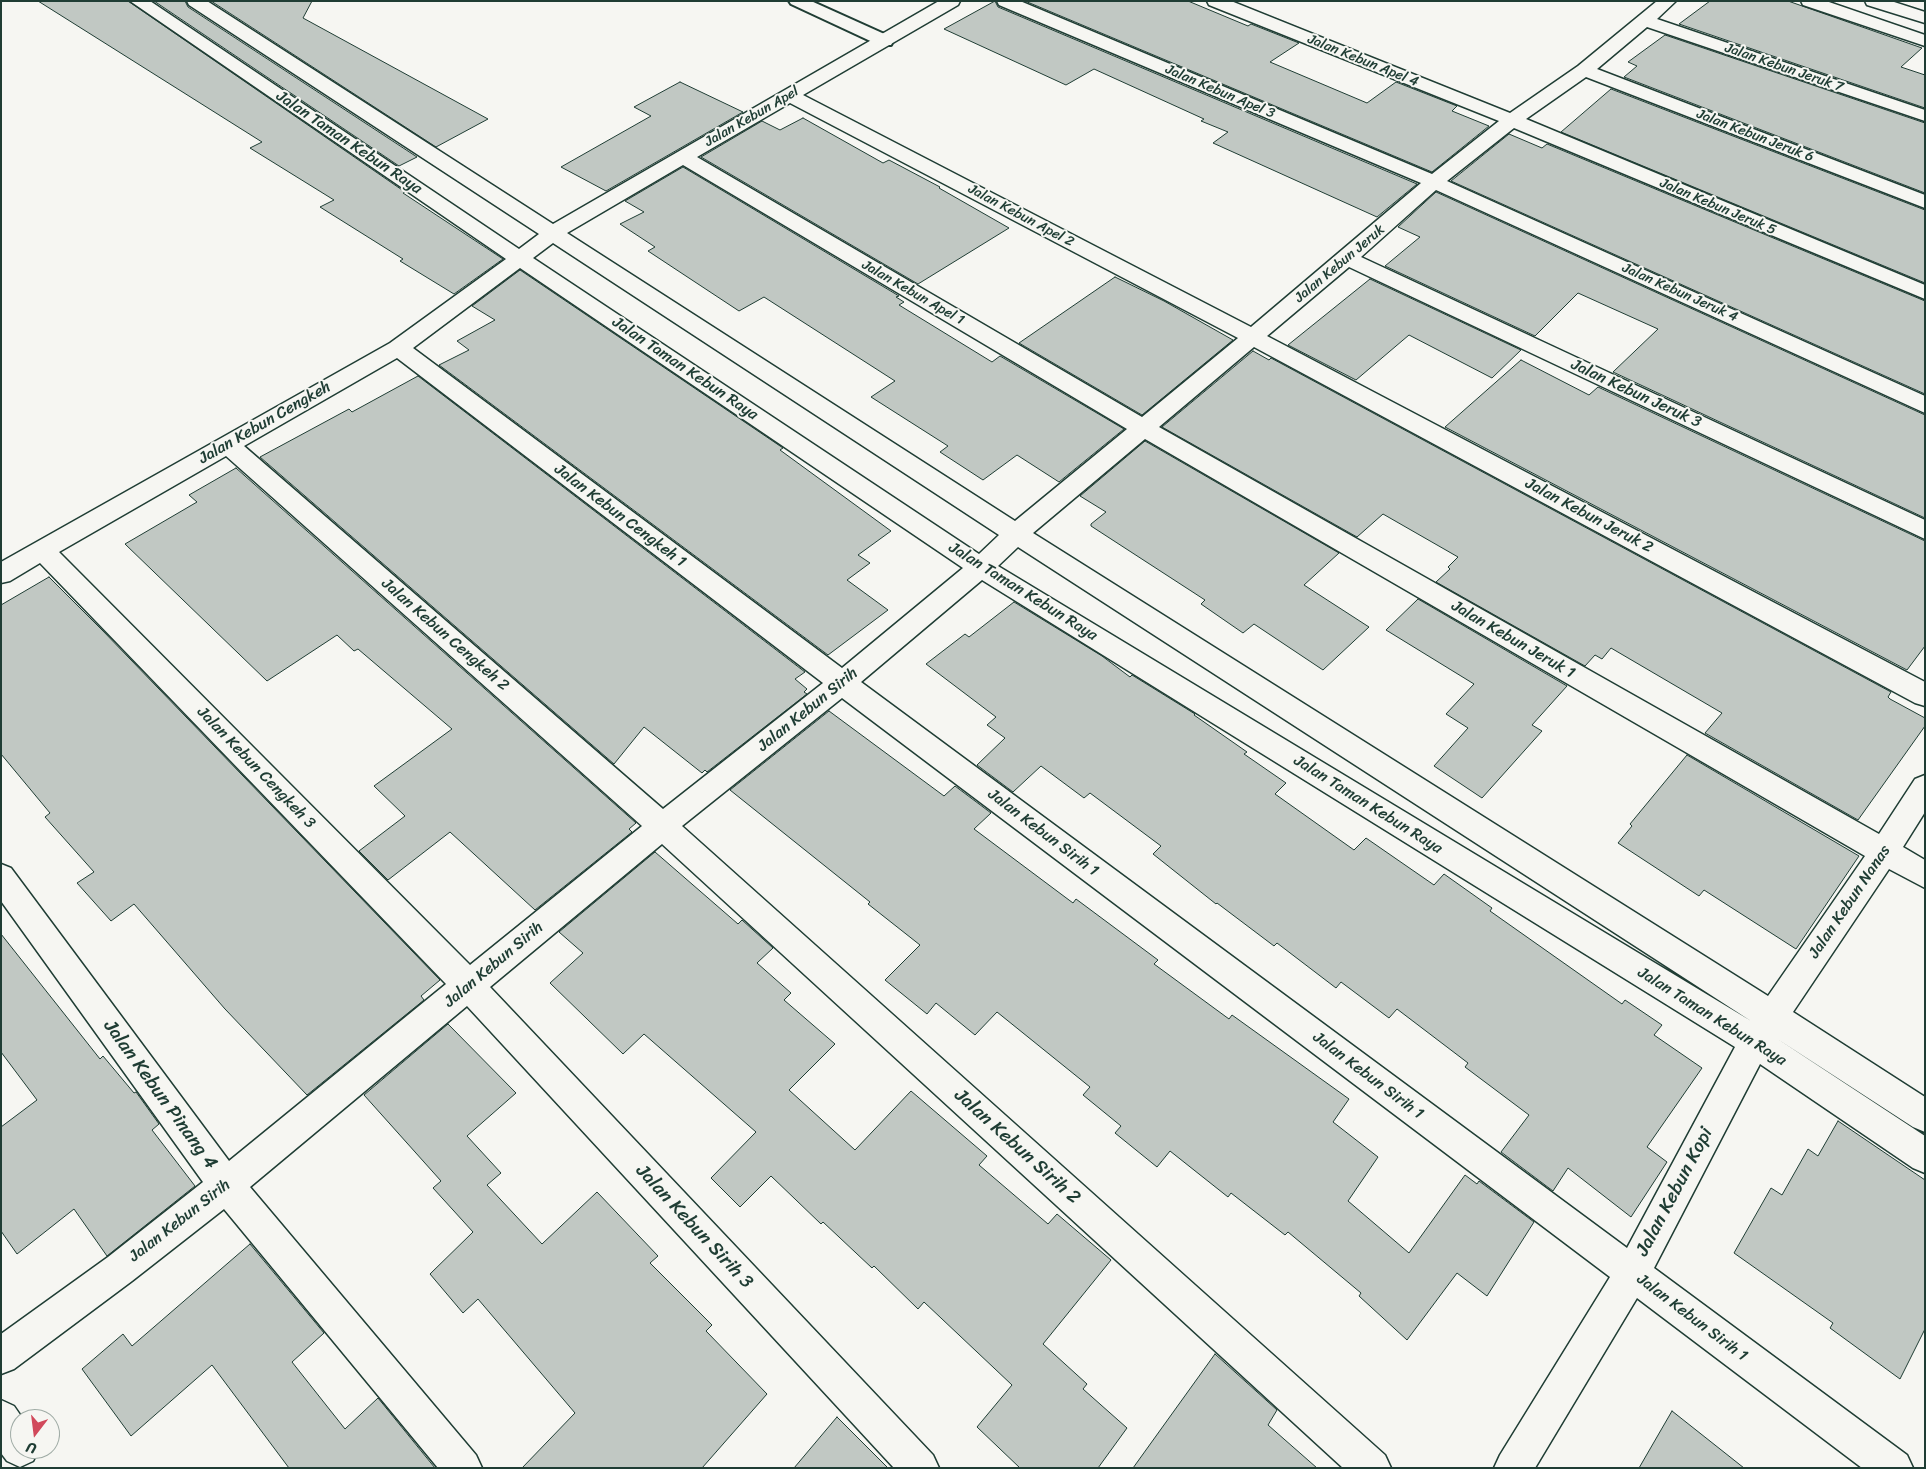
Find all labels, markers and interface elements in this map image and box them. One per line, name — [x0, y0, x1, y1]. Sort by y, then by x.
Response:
street label: Jalan Kebun Apel 4 — [1305, 31, 1421, 91]
street label: Jalan Kebun Jeruk 7 — [1723, 40, 1845, 96]
street label: Jalan Kebun Apel 3 — [1163, 61, 1277, 123]
street label: Jalan Kebun Apel — [702, 83, 802, 151]
street label: Jalan Taman Kebun Raya — [272, 87, 426, 199]
street label: Jalan Kebun Jeruk 6 — [1694, 106, 1816, 166]
street label: Jalan Kebun Jeruk 5 — [1657, 175, 1779, 239]
street label: Jalan Kebun Apel 2 — [965, 181, 1077, 251]
street label: Jalan Kebun Jeruk — [1292, 221, 1388, 307]
street label: Jalan Kebun Apel 1 — [859, 257, 967, 329]
street label: Jalan Kebun Jeruk 4 — [1620, 260, 1740, 326]
street label: Jalan Taman Kebun Raya — [608, 313, 762, 425]
street label: Jalan Kebun Jeruk 3 — [1568, 355, 1704, 433]
street label: Jalan Kebun Cengkeh — [196, 377, 334, 469]
street label: Jalan Kebun Cengkeh 1 — [550, 460, 690, 572]
street label: Jalan Kebun Jeruk 2 — [1522, 474, 1656, 558]
street label: Jalan Taman Kebun Raya — [945, 538, 1101, 646]
street label: Jalan Kebun Cengkeh 2 — [377, 574, 513, 696]
street label: Jalan Kebun Jeruk 1 — [1448, 597, 1578, 683]
street label: Jalan Kebun Sirih — [754, 664, 862, 756]
street label: Jalan Kebun Cengkeh 3 — [193, 703, 319, 833]
street label: Jalan Taman Kebun Raya — [1290, 751, 1446, 859]
street label: Jalan Kebun Sirih 1 — [984, 785, 1102, 881]
street label: Jalan Kebun Nanas — [1805, 842, 1895, 962]
street label: Jalan Kebun Sirih — [441, 918, 547, 1012]
street label: Jalan Taman Kebun Raya — [1634, 963, 1790, 1071]
street label: Jalan Kebun Pinang 4 — [98, 1016, 222, 1174]
street label: Jalan Kebun Sirih 1 — [1309, 1028, 1427, 1124]
street label: Jalan Kebun Sirih 2 — [949, 1084, 1085, 1210]
street label: Jalan Kebun Kopi — [1632, 1124, 1718, 1260]
street label: Jalan Kebun Sirih 3 — [631, 1160, 757, 1294]
street label: Jalan Kebun Sirih — [126, 1176, 234, 1266]
street label: Jalan Kebun Sirih 1 — [1633, 1270, 1751, 1366]
north arrow — [10, 1409, 60, 1459]
text: U — [24, 1435, 39, 1461]

